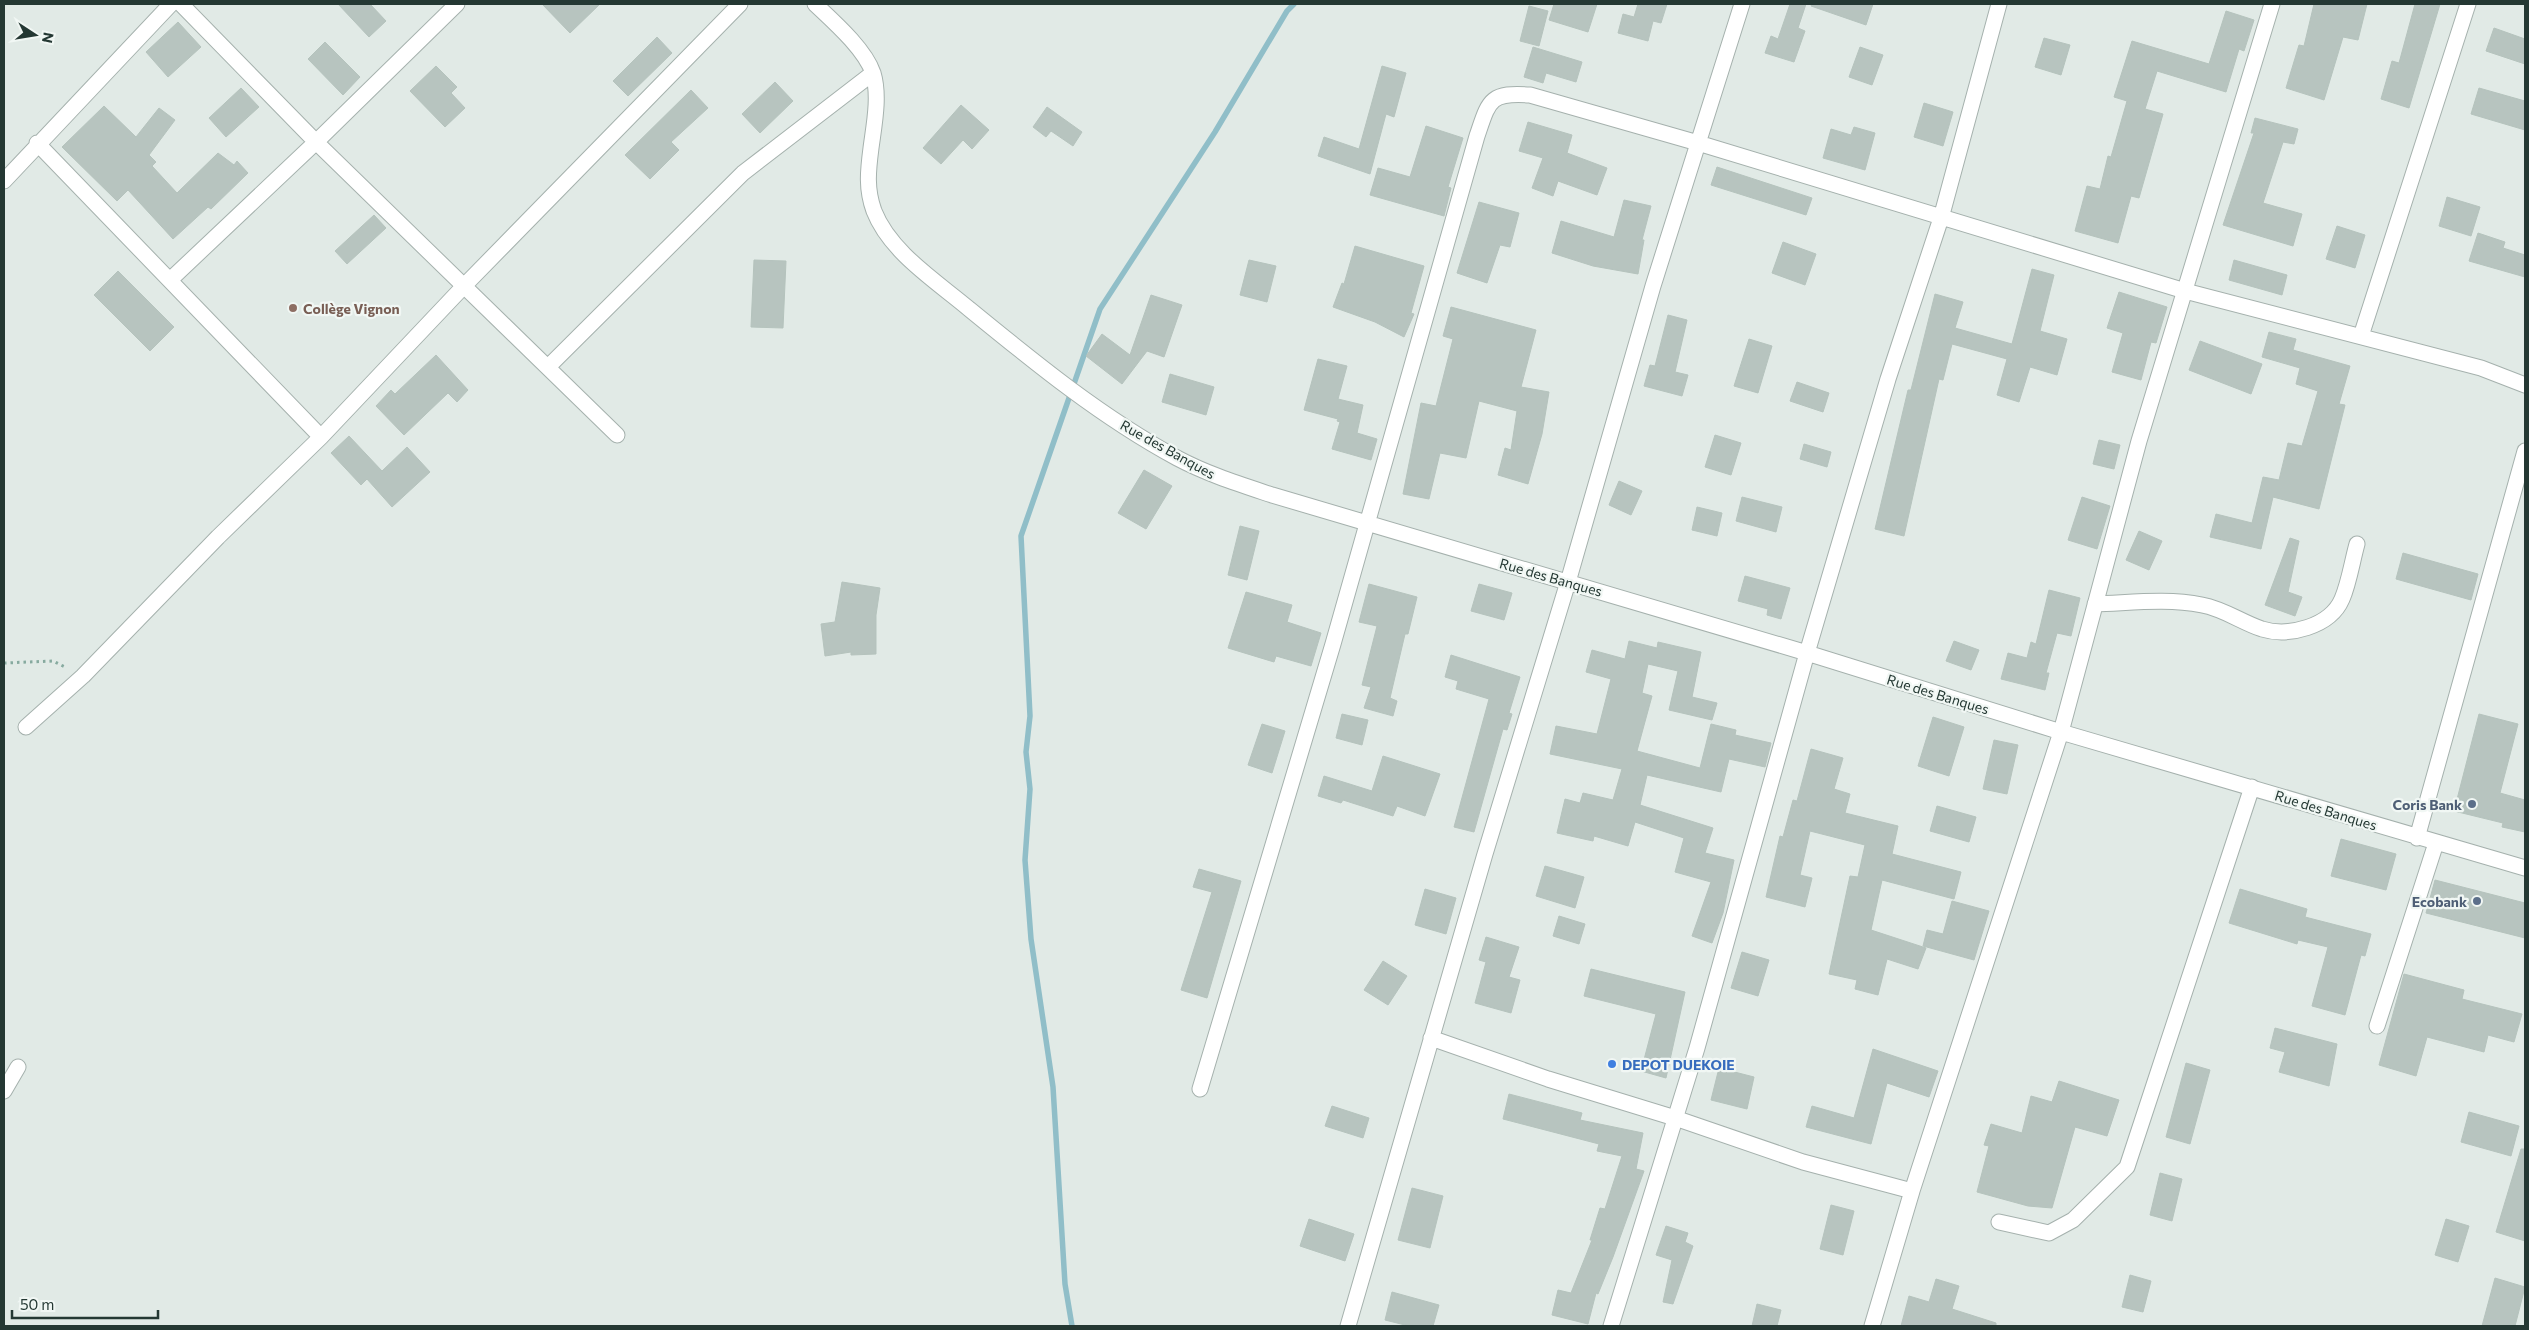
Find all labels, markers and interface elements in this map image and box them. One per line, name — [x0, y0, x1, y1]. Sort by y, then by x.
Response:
north arrow — [10, 10, 60, 60]
text: N — [39, 31, 58, 45]
place label: Collège Vignon — [303, 300, 400, 317]
marker: Collège Vignon — [287, 302, 299, 314]
street label: Rue des Banques — [1118, 416, 1218, 482]
street label: Rue des Banques — [1498, 554, 1604, 600]
street label: Rue des Banques — [1885, 670, 1991, 718]
street label: Rue des Banques — [2273, 786, 2379, 834]
place label: Coris Bank — [2392, 796, 2462, 813]
marker: Coris Bank — [2466, 798, 2478, 810]
place label: Ecobank — [2412, 893, 2467, 910]
marker: Ecobank — [2471, 895, 2483, 907]
place label: DEPOT DUEKOIE — [1622, 1056, 1735, 1073]
marker: DEPOT DUEKOIE — [1606, 1058, 1618, 1070]
scale bar — [12, 1288, 159, 1320]
text: 50 m — [20, 1295, 54, 1313]

